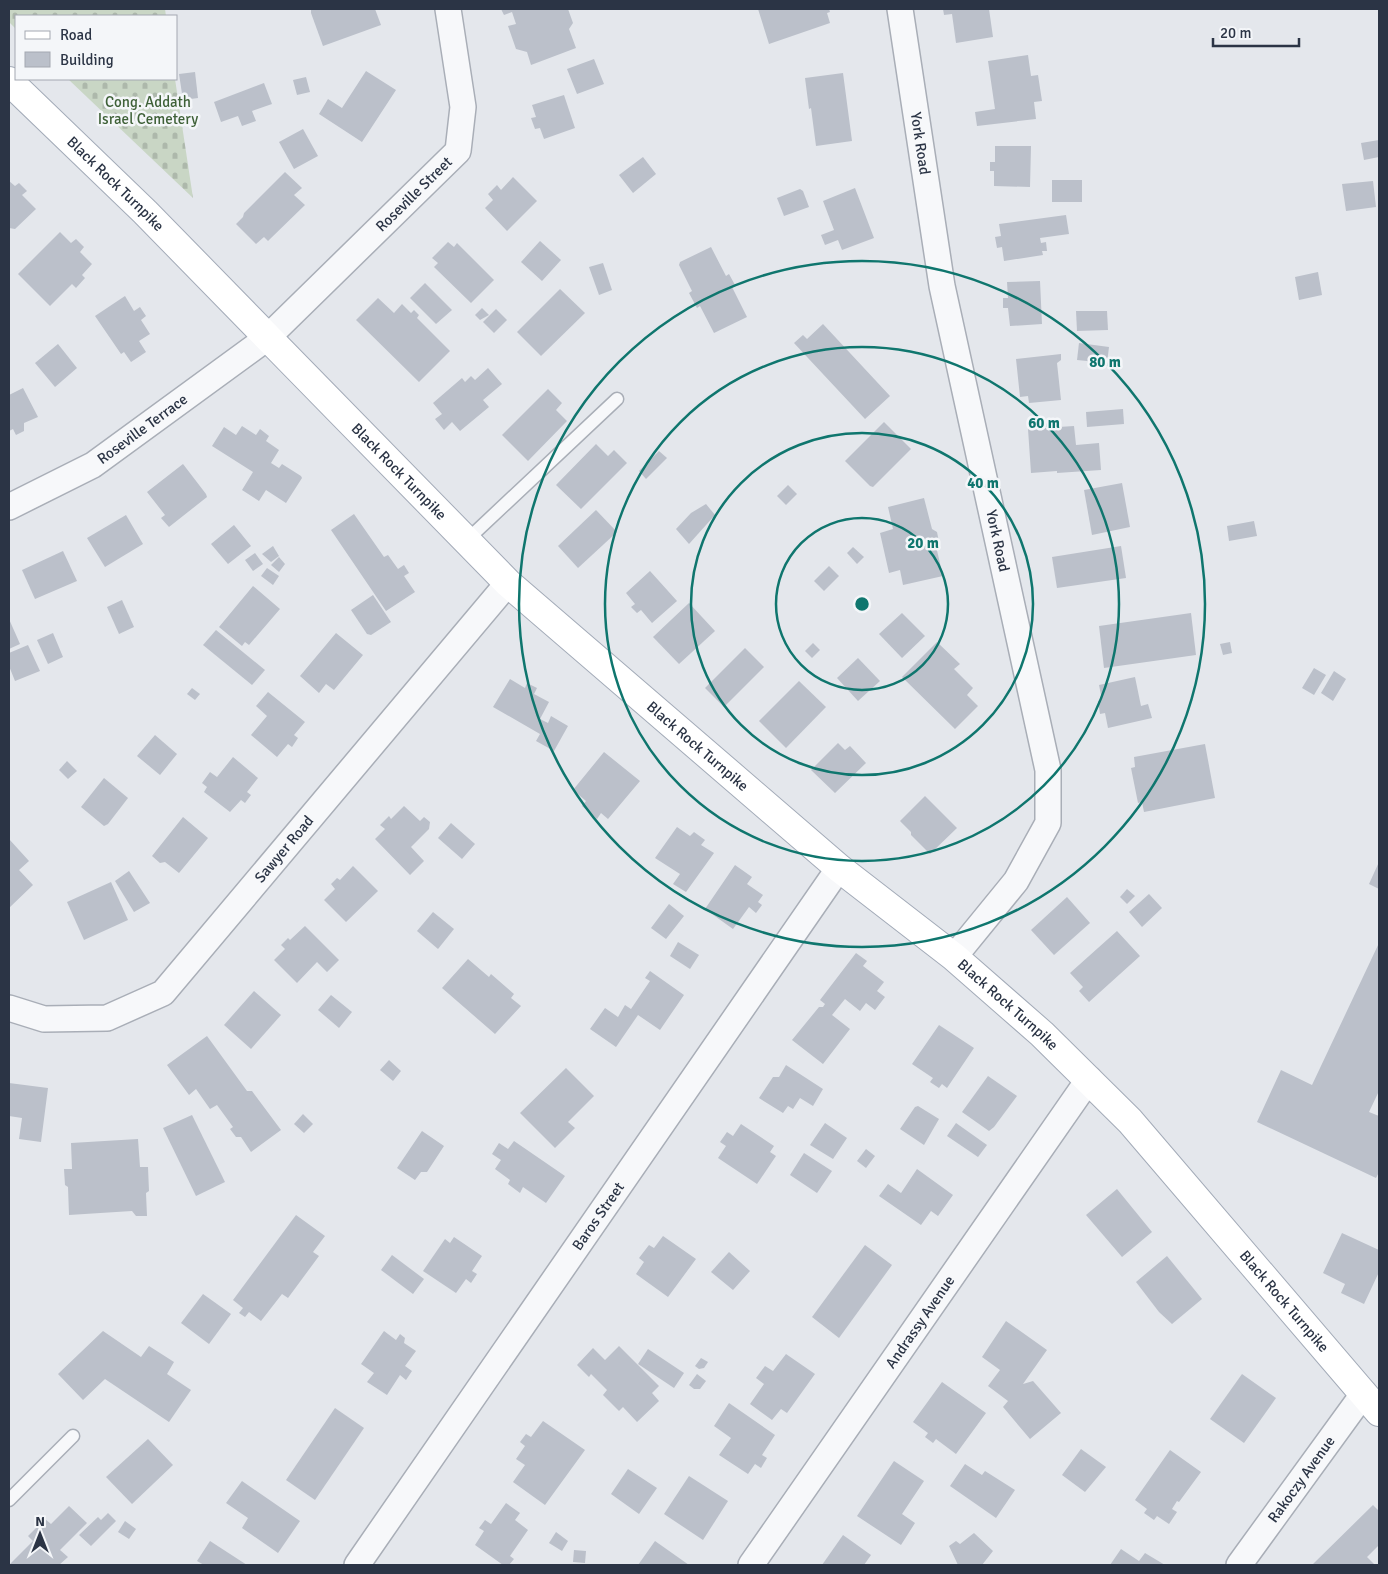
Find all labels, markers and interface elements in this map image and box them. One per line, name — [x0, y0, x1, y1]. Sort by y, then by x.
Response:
legend — [15, 15, 178, 80]
scale bar — [1213, 15, 1299, 47]
text: 20 m — [1220, 24, 1251, 42]
text: Road — [60, 26, 92, 44]
text: Building — [60, 51, 114, 69]
park label: Cong. Addath Israel Cemetery — [98, 93, 198, 128]
street label: York Road — [907, 111, 934, 176]
street label: Black Rock Turnpike — [63, 133, 168, 235]
street label: Roseville Street — [372, 153, 456, 235]
text: 80 m — [1089, 353, 1121, 371]
street label: Roseville Terrace — [94, 390, 191, 468]
text: 60 m — [1028, 414, 1060, 432]
street label: Black Rock Turnpike — [348, 419, 450, 524]
text: 40 m — [967, 474, 999, 492]
street label: York Road — [982, 508, 1013, 574]
text: 20 m — [907, 534, 939, 552]
centre of rings — [853, 595, 871, 613]
street label: Black Rock Turnpike — [643, 697, 752, 795]
street label: Sawyer Road — [251, 812, 317, 886]
street label: Black Rock Turnpike — [954, 955, 1062, 1054]
street label: Baros Street — [568, 1179, 628, 1254]
street label: Black Rock Turnpike — [1236, 1247, 1333, 1356]
street label: Andrassy Avenue — [882, 1272, 958, 1372]
street label: Rakoczy Avenue — [1264, 1432, 1339, 1526]
north arrow — [15, 1509, 65, 1559]
text: N — [35, 1513, 45, 1530]

